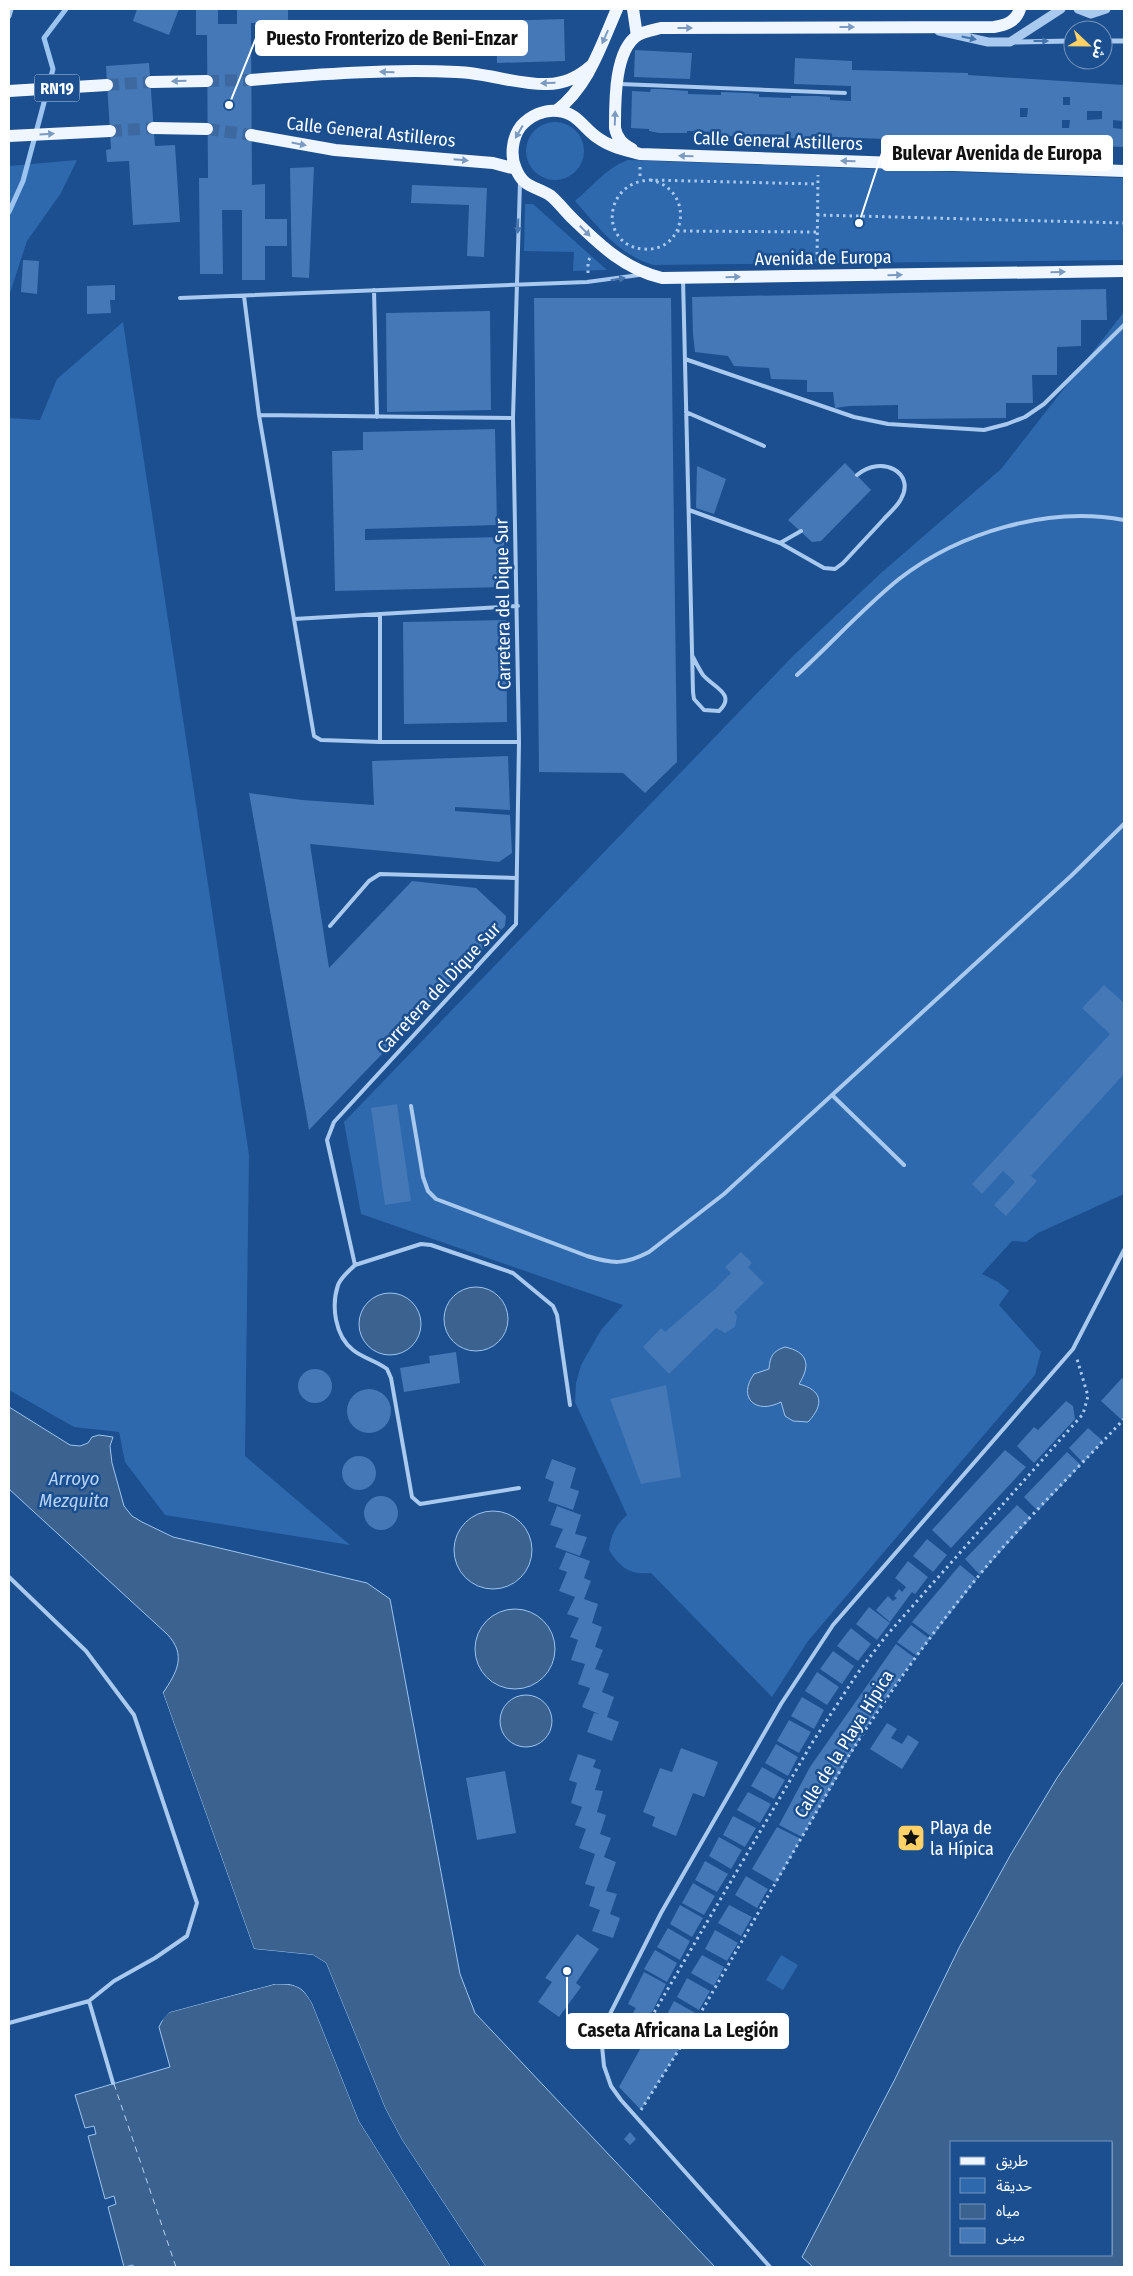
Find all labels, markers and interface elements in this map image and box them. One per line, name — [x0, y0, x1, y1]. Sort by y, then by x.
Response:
north arrow — [1063, 20, 1113, 70]
callout: Puesto Fronterizo de Beni-Enzar — [256, 21, 527, 55]
one-way arrow — [839, 23, 855, 31]
one-way arrow — [677, 24, 693, 32]
text: Puesto Fronterizo de Beni-Enzar — [266, 27, 519, 50]
one-way arrow — [600, 30, 608, 44]
one-way arrow — [962, 34, 978, 42]
one-way arrow — [1034, 37, 1050, 45]
text: ش — [1088, 38, 1111, 62]
one-way arrow — [379, 67, 395, 75]
road number: RN19 — [34, 75, 80, 102]
one-way arrow — [171, 77, 187, 85]
one-way arrow — [540, 80, 556, 88]
one-way arrow — [611, 109, 619, 125]
street label: Calle General Astilleros — [285, 112, 457, 152]
one-way arrow — [514, 126, 523, 139]
street label: Calle General Astilleros — [693, 127, 864, 155]
one-way arrow — [40, 130, 56, 138]
callout: Bulevar Avenida de Europa — [882, 136, 1112, 170]
one-way arrow — [292, 140, 308, 148]
text: Bulevar Avenida de Europa — [892, 142, 1102, 165]
one-way arrow — [678, 151, 694, 159]
one-way arrow — [453, 157, 469, 165]
one-way arrow — [840, 157, 856, 165]
one-way arrow — [514, 218, 522, 234]
one-way arrow — [579, 224, 591, 236]
street label: Avenida de Europa — [754, 246, 892, 270]
one-way arrow — [1050, 268, 1066, 276]
one-way arrow — [887, 271, 903, 279]
one-way arrow — [725, 273, 741, 281]
one-way arrow — [610, 274, 626, 282]
street label: Carretera del Dique Sur — [490, 517, 515, 690]
street label: Carretera del Dique Sur — [373, 917, 506, 1058]
water label: Arroyo Mezquita — [39, 1467, 109, 1512]
street label: Calle de la Playa Hípica — [790, 1666, 898, 1822]
place label: Playa de la Hípica — [930, 1817, 994, 1860]
place icon: Playa de la Hípica — [896, 1823, 926, 1853]
callout: Caseta Africana La Legión — [567, 2014, 788, 2048]
text: Caseta Africana La Legión — [578, 2019, 779, 2042]
legend — [950, 2141, 1113, 2256]
text: طريق — [996, 2152, 1028, 2171]
text: حديقة — [996, 2177, 1032, 2195]
text: مياه — [996, 2202, 1020, 2220]
text: مبنى — [996, 2227, 1025, 2245]

